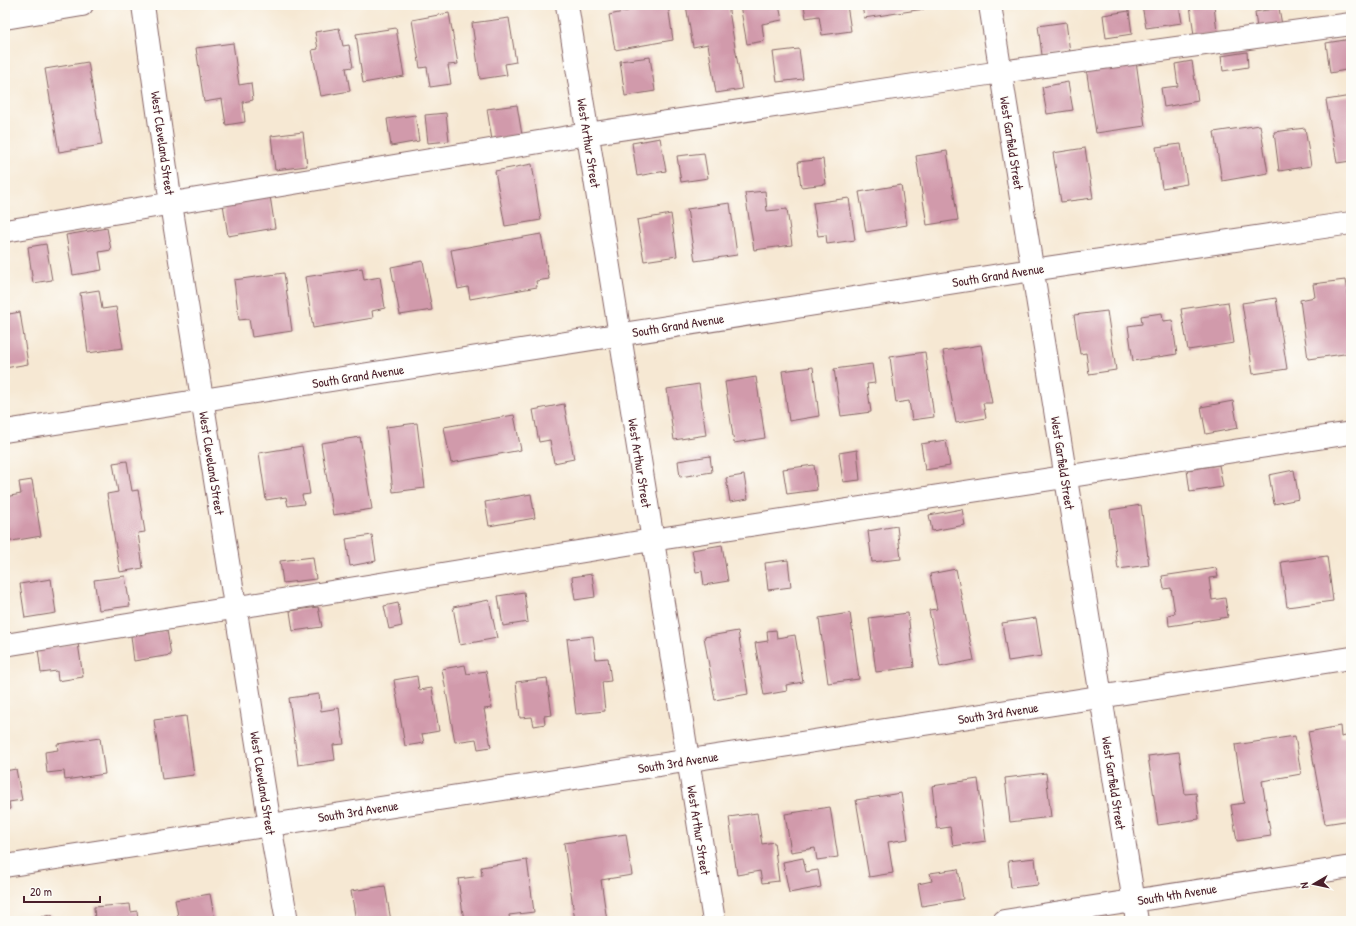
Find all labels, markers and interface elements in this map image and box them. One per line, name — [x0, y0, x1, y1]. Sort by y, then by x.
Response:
street label: West Cleveland Street — [147, 90, 179, 197]
street label: West Garfield Street — [996, 95, 1028, 191]
street label: West Arthur Street — [573, 97, 605, 190]
street label: South Grand Avenue — [951, 259, 1045, 291]
street label: South Grand Avenue — [631, 309, 725, 341]
street label: South Grand Avenue — [311, 360, 405, 392]
street label: West Cleveland Street — [195, 410, 229, 517]
street label: West Garfield Street — [1047, 415, 1079, 511]
street label: West Arthur Street — [624, 417, 656, 510]
street label: South 3rd Avenue — [956, 698, 1040, 728]
street label: West Cleveland Street — [246, 730, 280, 837]
street label: West Garfield Street — [1098, 735, 1130, 831]
street label: South 3rd Avenue — [636, 747, 720, 777]
street label: West Arthur Street — [683, 784, 715, 877]
street label: South 3rd Avenue — [316, 796, 400, 826]
north arrow — [1294, 864, 1334, 904]
scale bar — [24, 878, 100, 904]
street label: South 4th Avenue — [1136, 879, 1218, 909]
text: N — [1297, 881, 1311, 890]
text: 20 m — [30, 883, 52, 900]

